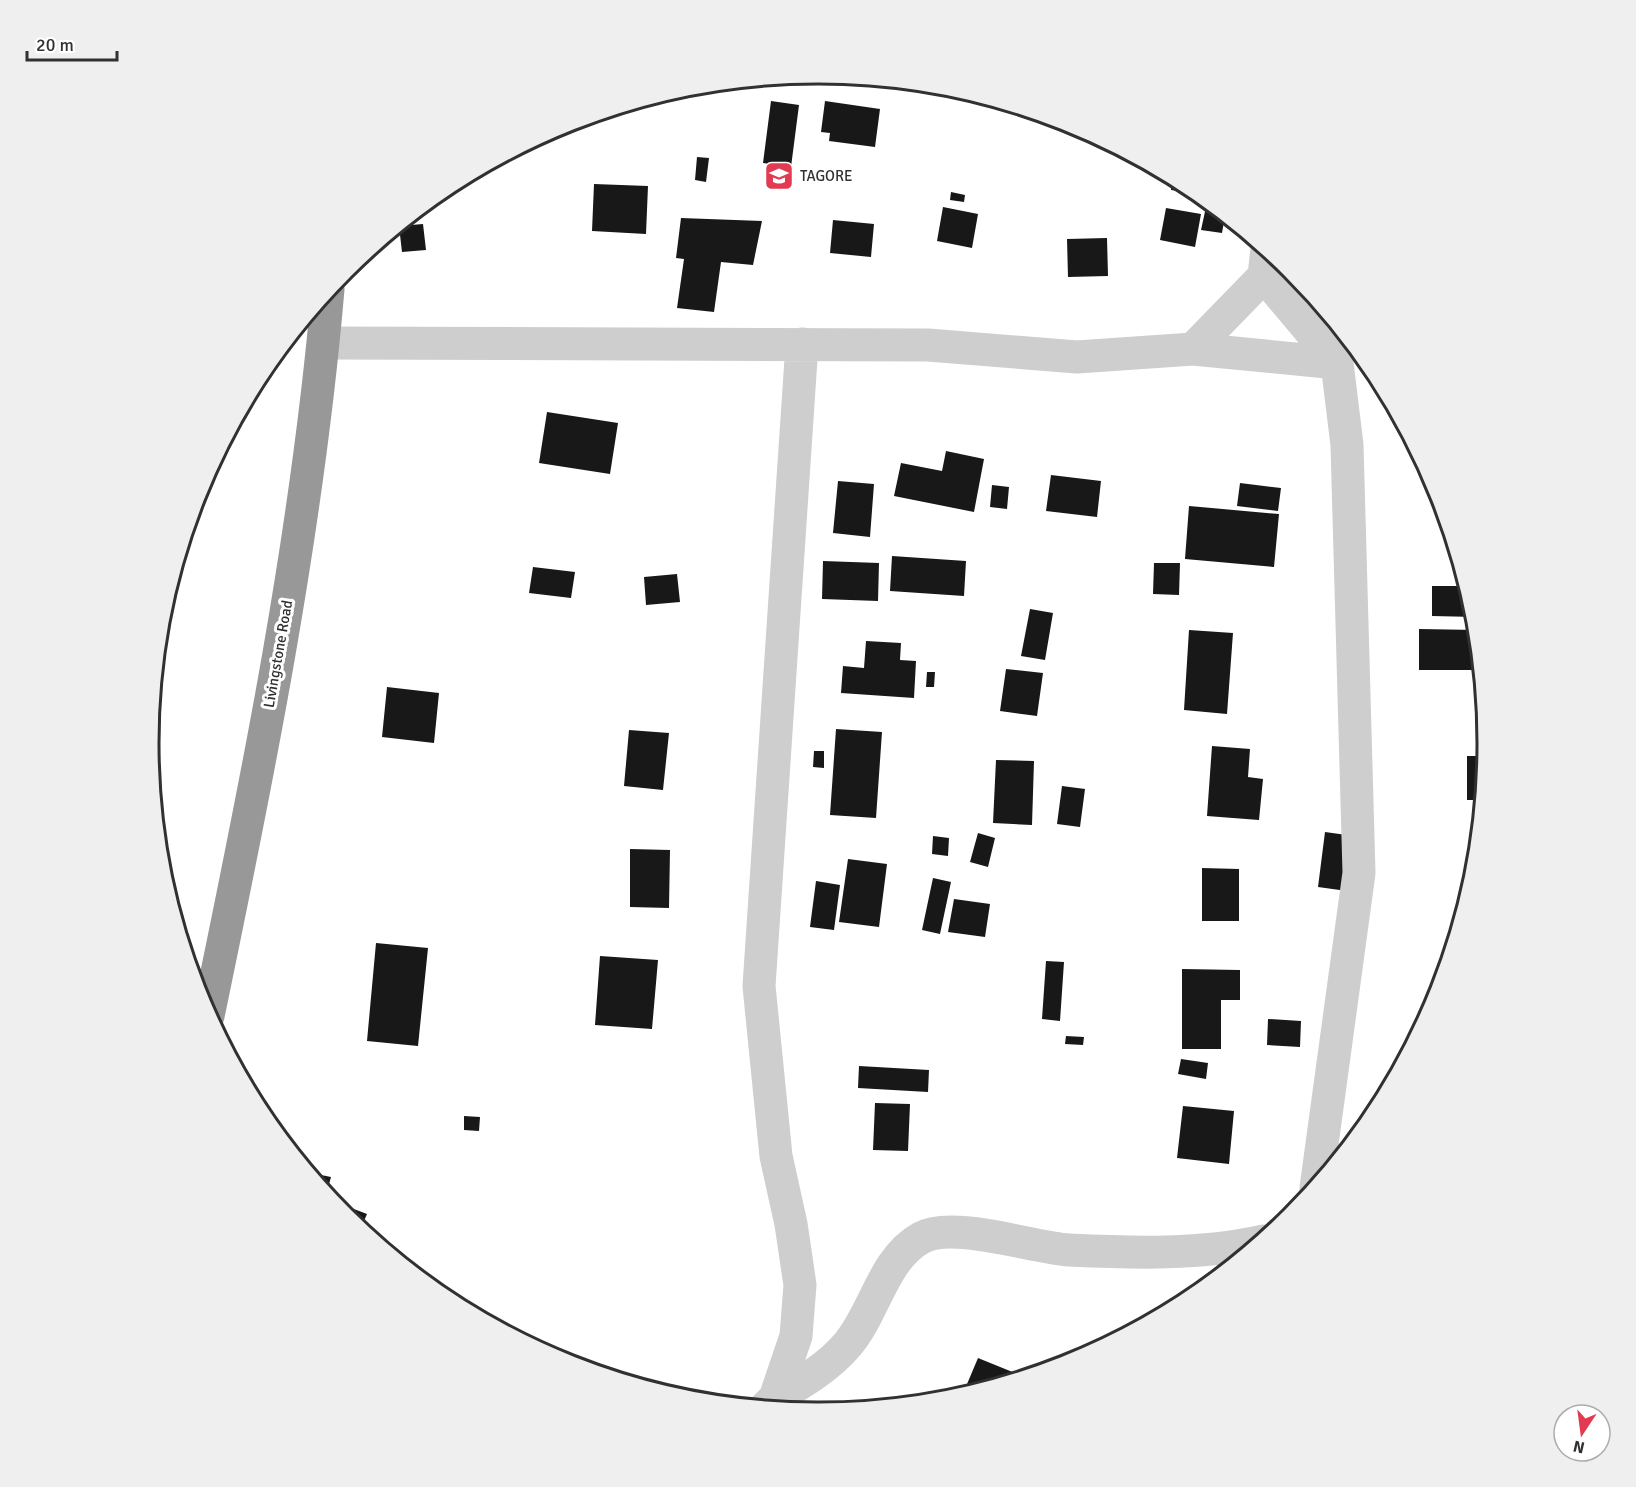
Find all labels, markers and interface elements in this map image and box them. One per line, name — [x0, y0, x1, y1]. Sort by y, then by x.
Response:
scale bar — [27, 24, 117, 62]
text: 20 m — [36, 34, 74, 56]
school or university icon: TAGORE — [763, 160, 795, 192]
place label: TAGORE — [800, 167, 852, 185]
street label: Livingstone Road — [260, 599, 296, 709]
north arrow — [1552, 1403, 1612, 1463]
text: N — [1571, 1436, 1587, 1458]

